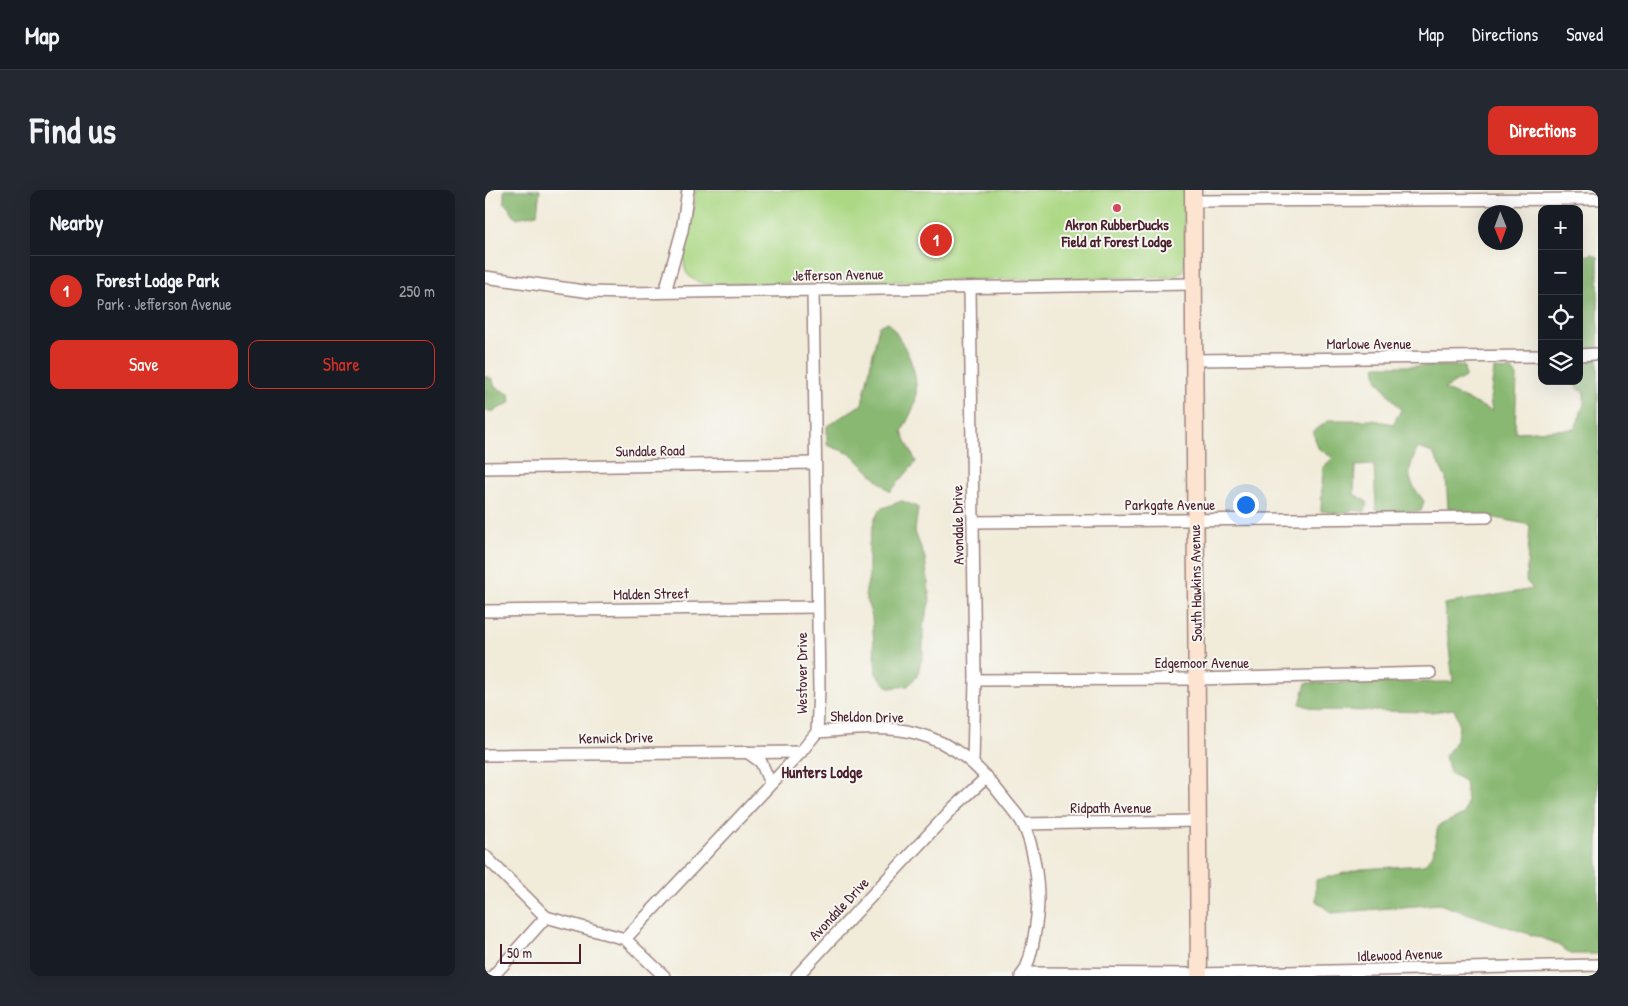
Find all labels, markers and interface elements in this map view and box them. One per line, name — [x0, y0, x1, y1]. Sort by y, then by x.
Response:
text: Map — [25, 19, 59, 51]
text: Map — [1419, 22, 1444, 47]
text: Directions — [1472, 22, 1538, 47]
text: Saved — [1566, 22, 1603, 47]
button: Directions — [1488, 106, 1598, 155]
text: Find us — [30, 107, 116, 154]
marker: Akron RubberDucks Field at Forest Lodge — [1111, 202, 1123, 214]
north arrow — [1478, 205, 1523, 250]
map controls — [1538, 205, 1583, 385]
button: + — [1538, 205, 1583, 250]
text: Nearby — [50, 208, 103, 237]
place label: Akron RubberDucks Field at Forest Lodge — [1061, 214, 1172, 253]
pin: 1 — [920, 221, 952, 259]
button: − — [1538, 250, 1583, 295]
street label: Jefferson Avenue — [792, 263, 884, 286]
text: Forest Lodge Park — [97, 267, 219, 293]
text: 1 — [63, 280, 69, 302]
text: 250 m — [399, 280, 435, 302]
text: Park · Jefferson Avenue — [97, 293, 232, 315]
button: locate — [1538, 295, 1583, 340]
street label: Marlowe Avenue — [1326, 333, 1412, 354]
button: Save — [50, 340, 238, 389]
button: Share — [248, 340, 435, 389]
button: layers — [1538, 340, 1583, 385]
street label: Sundale Road — [615, 439, 685, 462]
street label: Avondale Drive — [946, 485, 969, 565]
your location — [1233, 492, 1259, 518]
street label: Parkgate Avenue — [1125, 494, 1215, 515]
street label: South Hawkins Avenue — [1184, 524, 1207, 642]
street label: Malden Street — [613, 582, 690, 605]
street label: Westover Drive — [791, 632, 812, 714]
street label: Edgemoor Avenue — [1155, 652, 1249, 673]
street label: Sheldon Drive — [830, 705, 904, 728]
street label: Kenwick Drive — [578, 726, 654, 749]
district label: Hunters Lodge — [781, 761, 863, 784]
street label: Ridpath Avenue — [1070, 797, 1152, 818]
street label: Avondale Drive — [804, 872, 873, 945]
scale bar — [500, 941, 581, 964]
text: 50 m — [507, 943, 532, 962]
street label: Idlewood Avenue — [1357, 943, 1443, 966]

